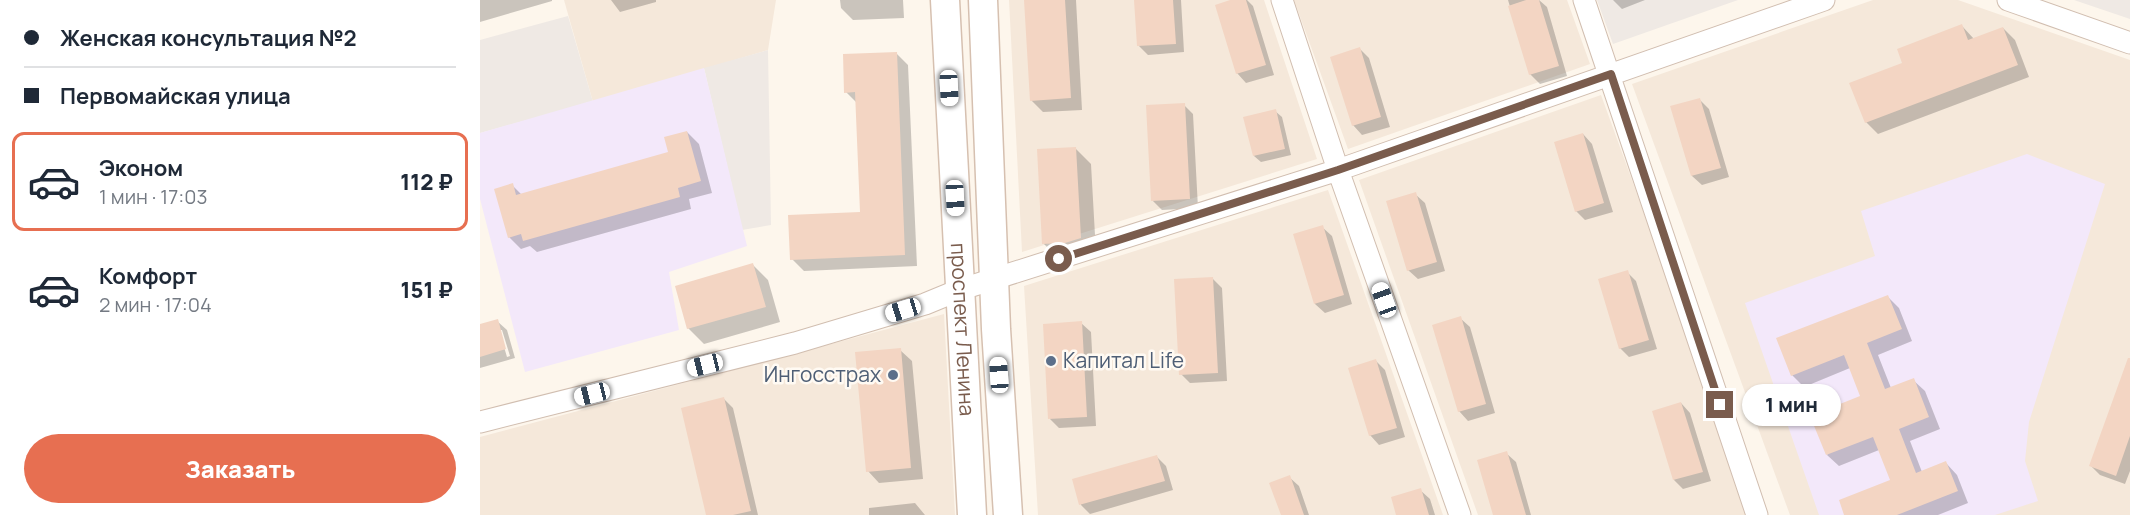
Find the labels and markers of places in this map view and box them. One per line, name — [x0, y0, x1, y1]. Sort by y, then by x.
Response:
place label: Капитал Life — [1063, 346, 1184, 374]
marker: Капитал Life — [1044, 354, 1058, 368]
place label: Ингосстрах — [764, 360, 881, 388]
marker: Ингосстрах — [886, 368, 900, 382]

